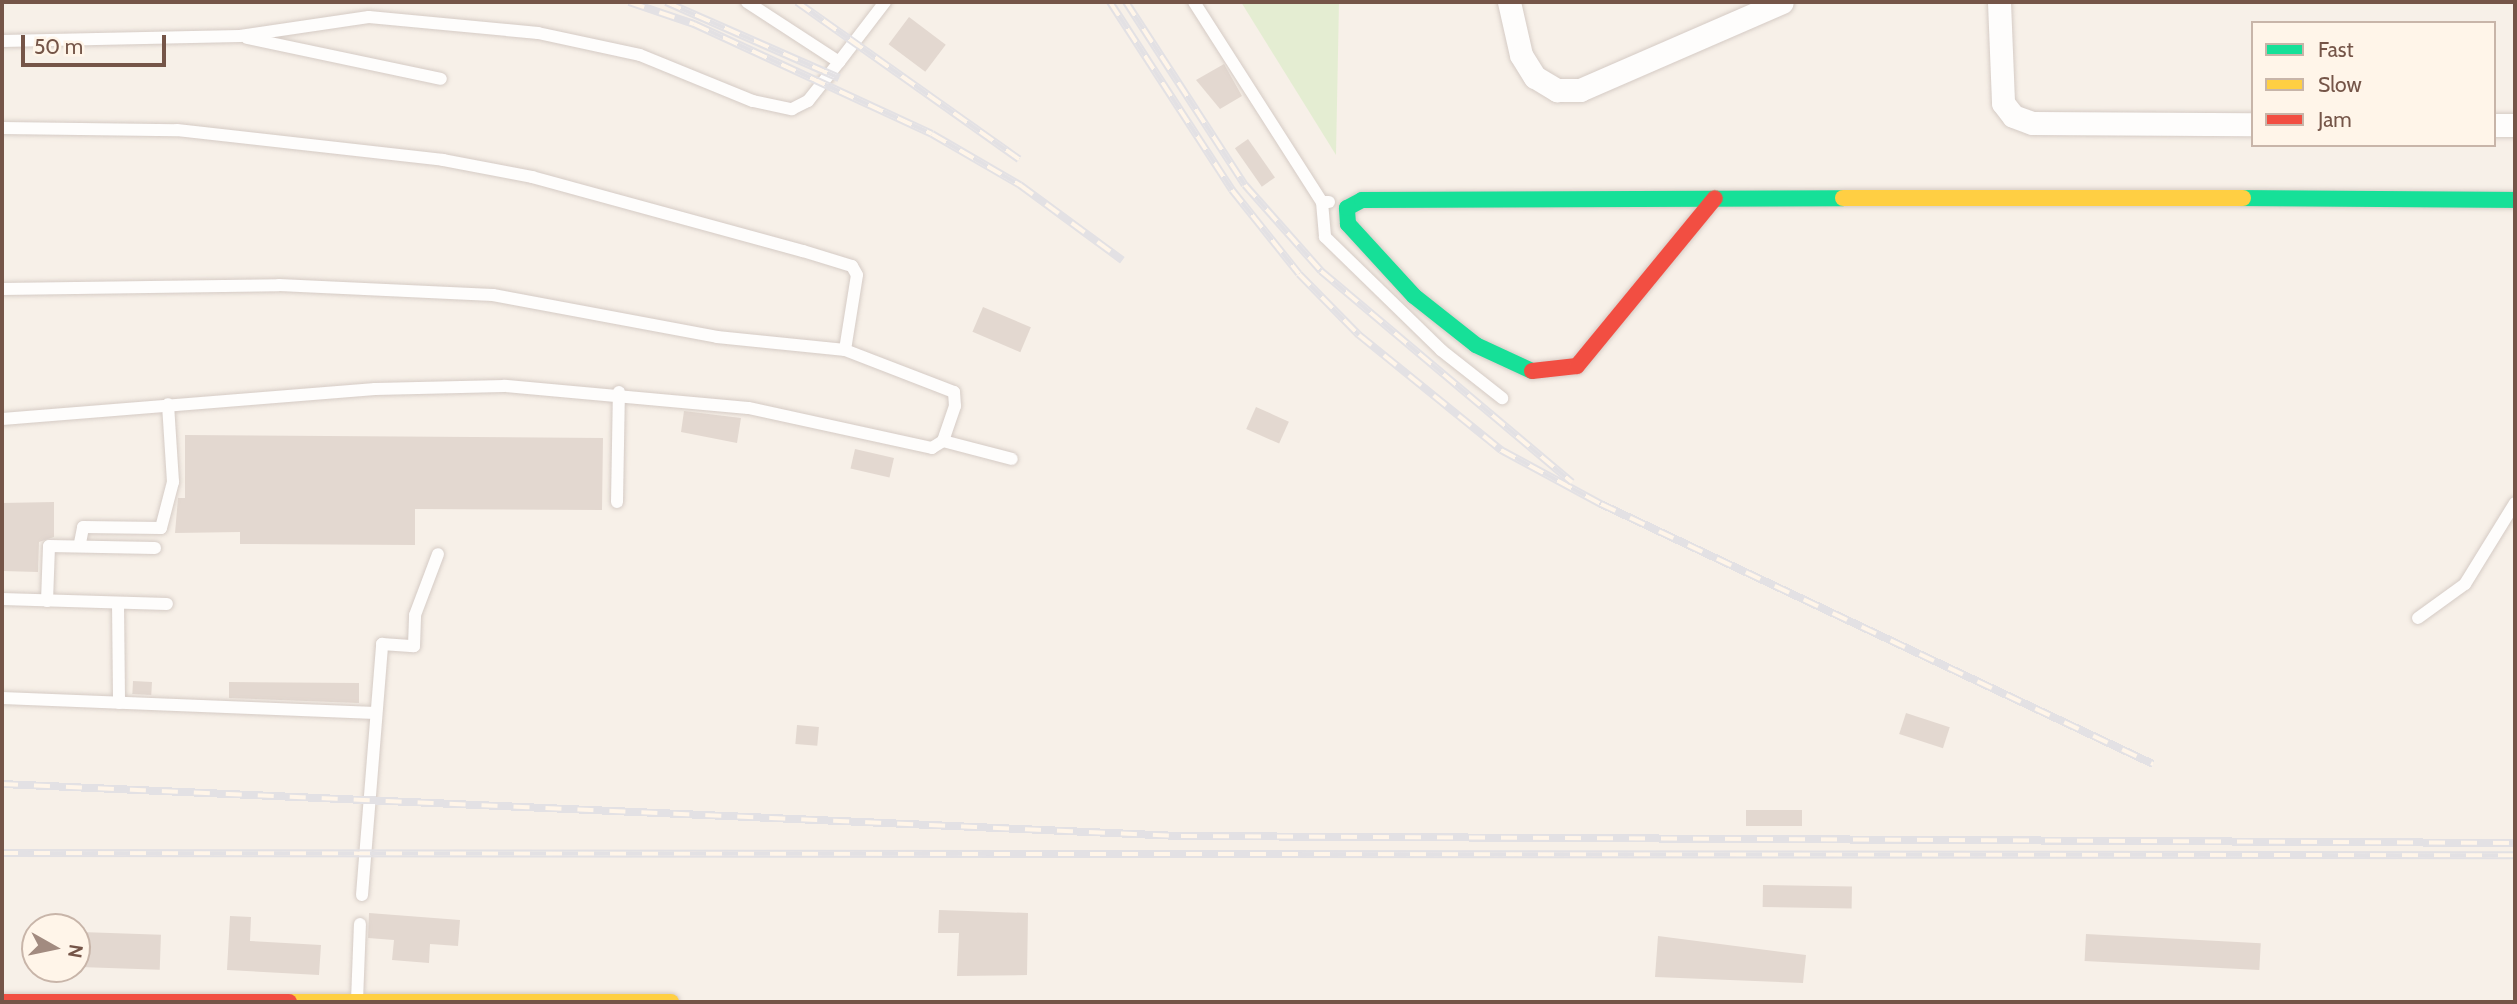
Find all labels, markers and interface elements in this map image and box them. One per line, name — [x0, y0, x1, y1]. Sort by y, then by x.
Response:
scale bar — [24, 21, 170, 65]
legend — [2251, 21, 2496, 147]
text: 50 m — [34, 34, 83, 59]
text: Fast — [2318, 37, 2354, 62]
text: Slow — [2318, 72, 2362, 97]
text: Jam — [2318, 107, 2352, 132]
north arrow — [21, 913, 91, 983]
text: N — [63, 943, 88, 959]

